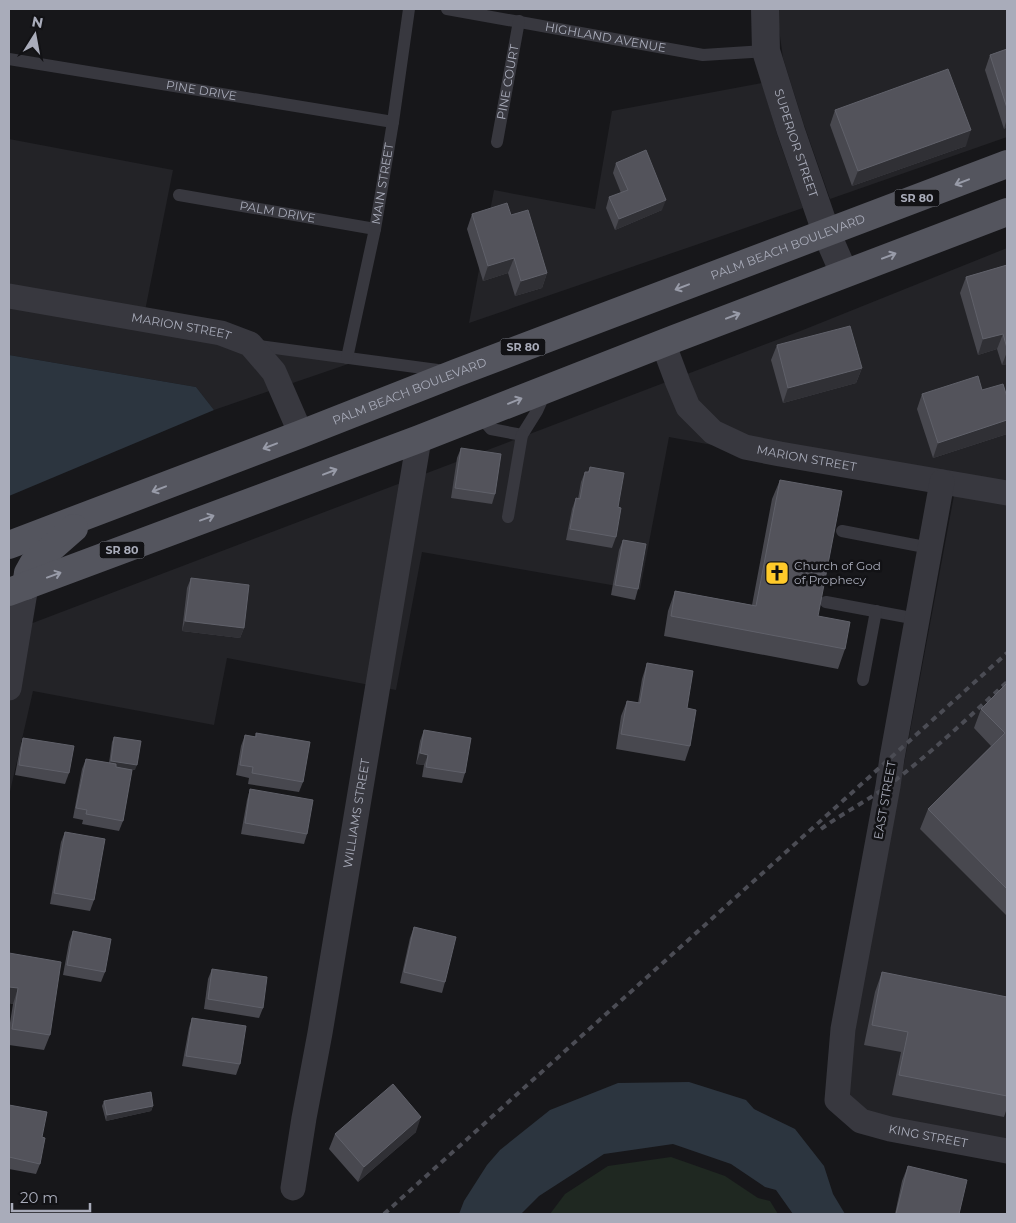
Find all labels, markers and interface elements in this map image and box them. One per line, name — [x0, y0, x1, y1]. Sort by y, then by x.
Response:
north arrow — [10, 10, 60, 60]
text: N — [30, 12, 45, 32]
street label: HIGHLAND AVENUE — [544, 19, 667, 55]
street label: PINE COURT — [493, 43, 522, 121]
street label: PINE DRIVE — [165, 77, 238, 103]
street label: SUPERIOR STREET — [771, 87, 821, 199]
street label: MAIN STREET — [368, 142, 396, 225]
one-way arrow — [954, 178, 969, 187]
road number: SR 80 — [894, 190, 940, 207]
street label: PALM DRIVE — [239, 198, 317, 226]
street label: PALM BEACH BOULEVARD — [708, 210, 867, 283]
one-way arrow — [881, 251, 896, 260]
one-way arrow — [675, 283, 691, 292]
street label: MARION STREET — [130, 310, 234, 343]
one-way arrow — [725, 311, 740, 320]
road number: SR 80 — [500, 338, 546, 356]
street label: PALM BEACH BOULEVARD — [330, 354, 489, 428]
one-way arrow — [506, 396, 522, 405]
one-way arrow — [263, 442, 278, 451]
street label: MARION STREET — [755, 442, 858, 474]
one-way arrow — [322, 467, 337, 476]
one-way arrow — [152, 484, 167, 494]
one-way arrow — [199, 513, 214, 522]
road number: SR 80 — [100, 542, 144, 558]
place label: Church of God of Prophecy — [794, 558, 881, 587]
church icon: Church of God of Prophecy — [764, 560, 790, 586]
one-way arrow — [46, 570, 62, 579]
street label: WILLIAMS STREET — [340, 757, 373, 869]
street label: EAST STREET — [870, 759, 899, 840]
street label: KING STREET — [888, 1121, 969, 1150]
scale bar — [12, 1180, 90, 1212]
text: 20 m — [20, 1188, 58, 1207]

